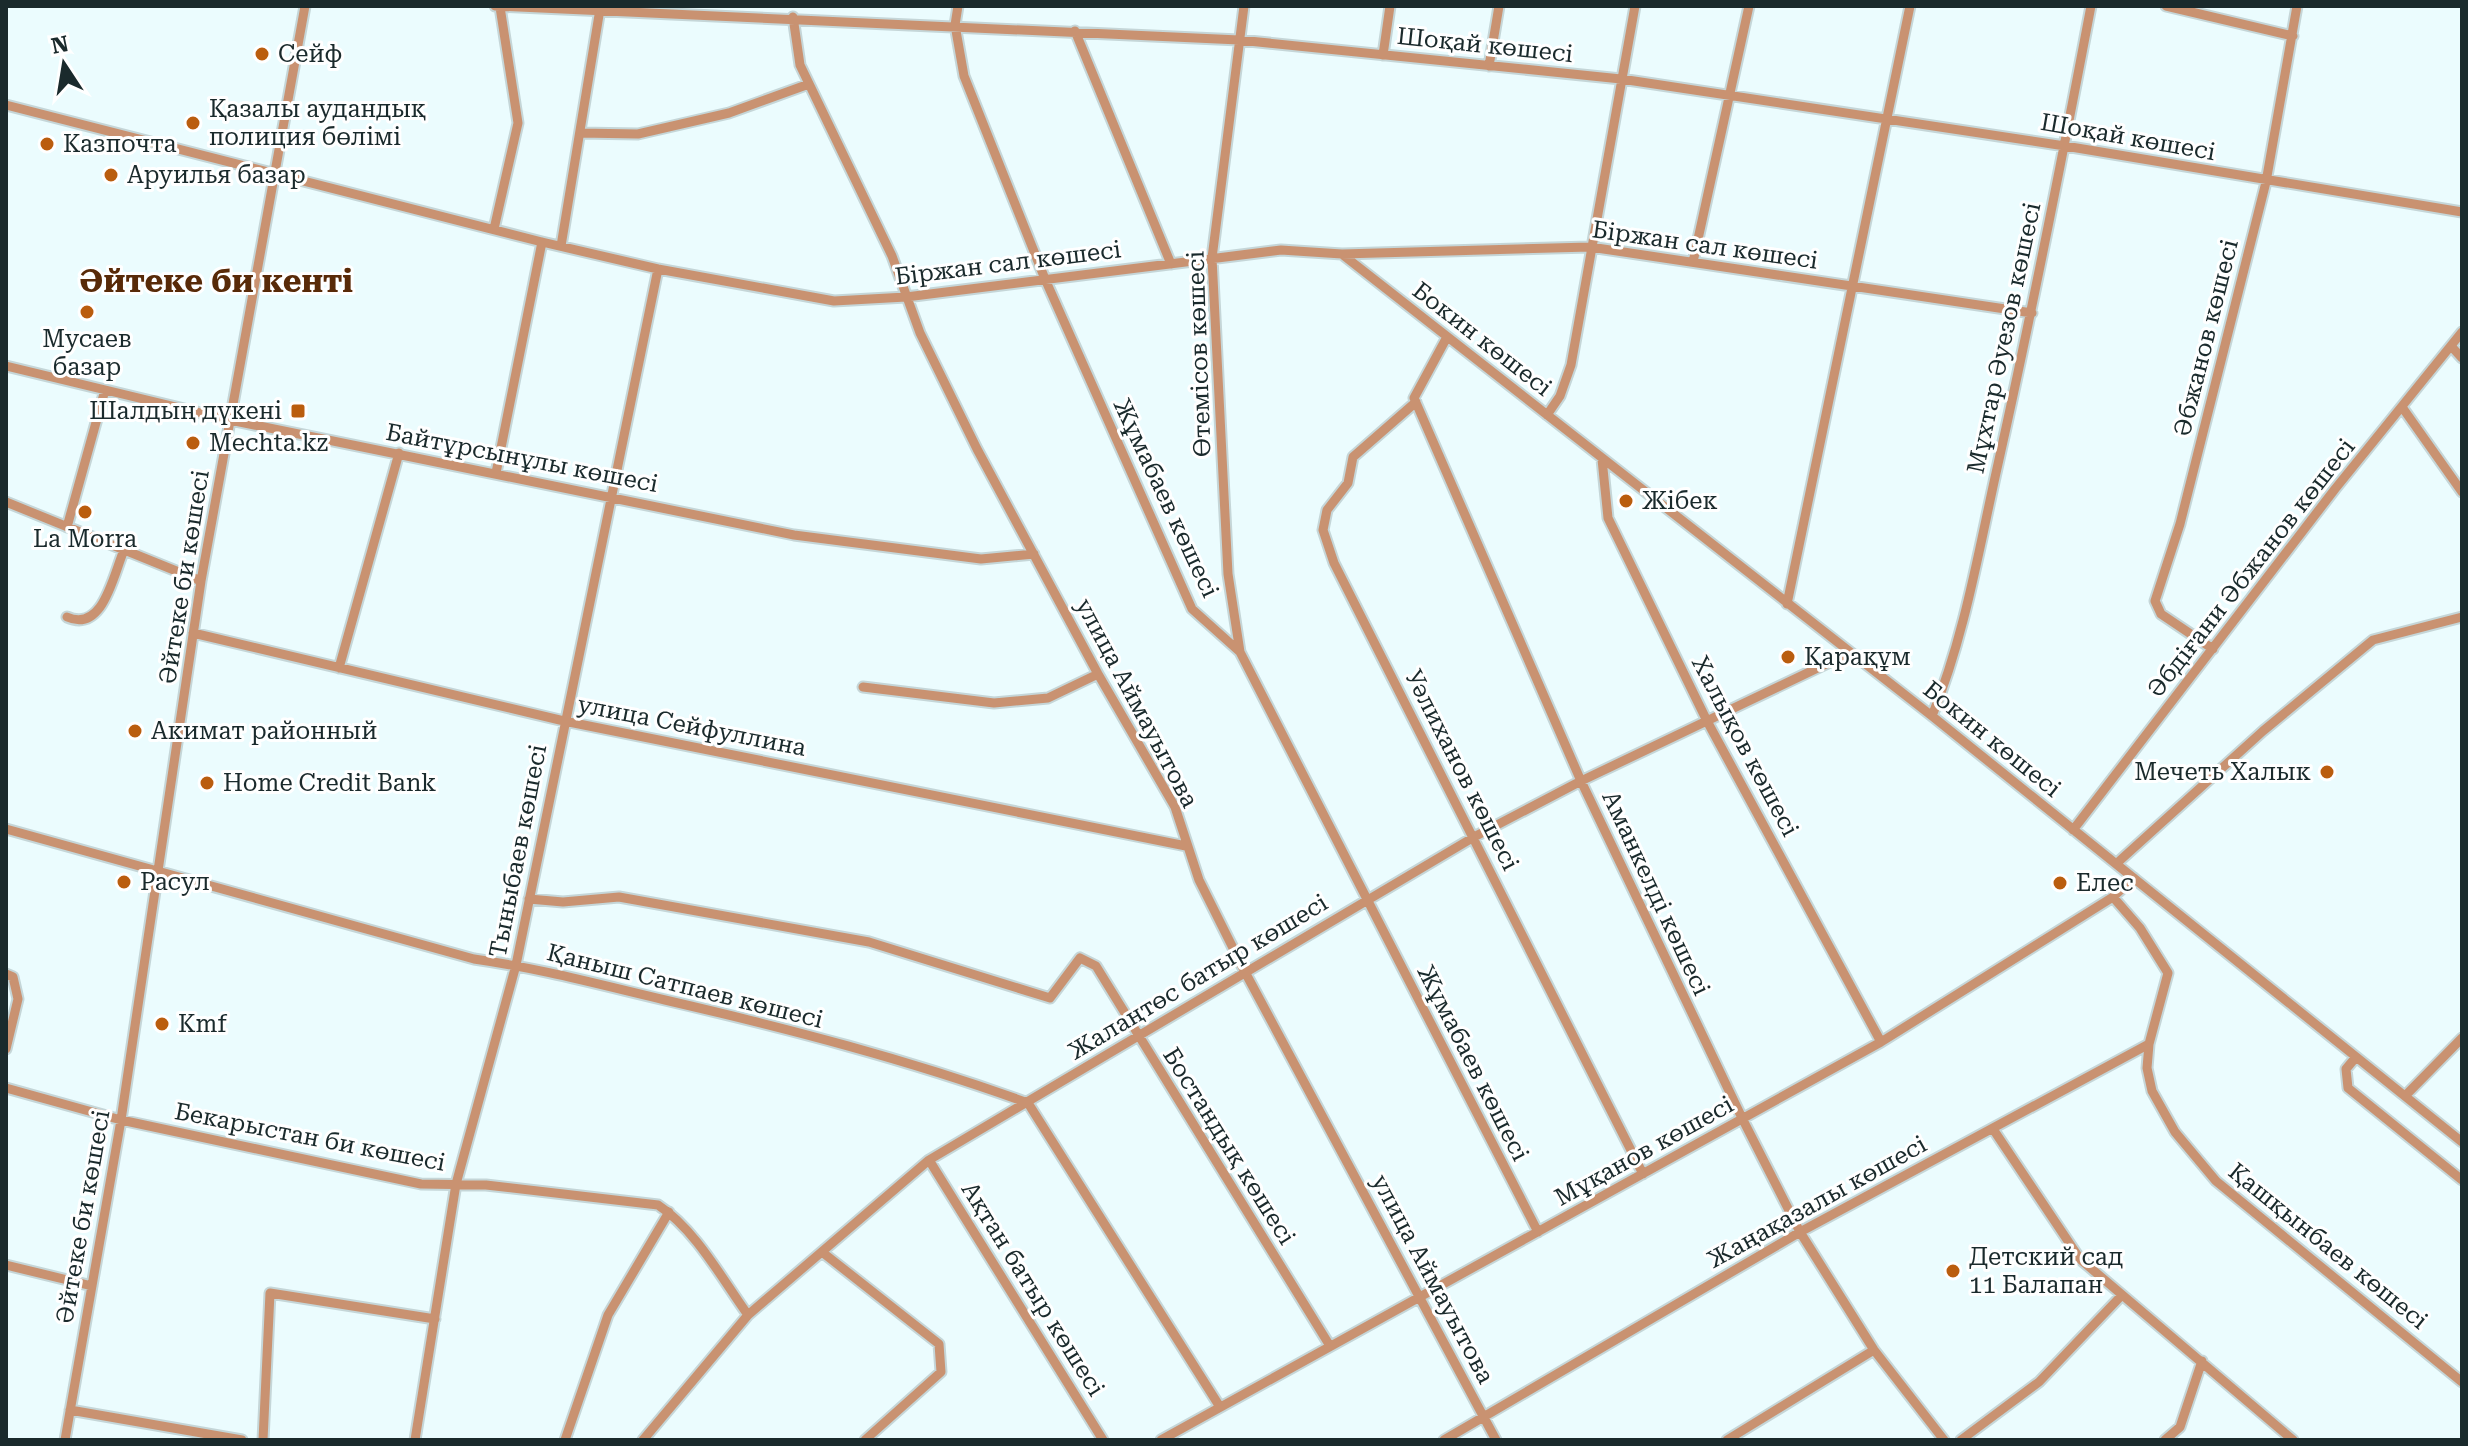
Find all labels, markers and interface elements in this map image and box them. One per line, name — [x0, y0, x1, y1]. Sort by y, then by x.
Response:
street label: Шоқай көшесі — [1396, 22, 1575, 68]
north arrow — [24, 24, 104, 104]
text: N — [49, 31, 71, 59]
place label: Сейф — [278, 40, 342, 68]
marker: Сейф — [253, 45, 271, 63]
place label: Қазалы аудандық полиция бөлімі — [209, 95, 426, 151]
street label: Шоқай көшесі — [2038, 108, 2218, 166]
marker: Қазалы аудандық полиция бөлімі — [184, 114, 202, 132]
place label: Казпочта — [63, 130, 176, 158]
marker: Казпочта — [38, 135, 56, 153]
place label: Аруилья базар — [127, 161, 306, 189]
marker: Аруилья базар — [102, 166, 120, 184]
street label: Мұхтар Әуезов көшесі — [1962, 200, 2047, 476]
street label: Біржан сал көшесі — [1590, 215, 1820, 275]
street label: Біржан сал көшесі — [893, 235, 1123, 291]
street label: Әбжанов көшесі — [2168, 236, 2244, 439]
street label: Өтемісов көшесі — [1181, 250, 1217, 458]
district label: Әйтеке би кенті — [79, 262, 353, 300]
street label: Бокин көшесі — [1407, 276, 1557, 402]
marker: Мусаев базар — [78, 303, 96, 321]
place label: Мусаев базар — [42, 325, 132, 381]
street label: Жұмабаев көшесі — [1108, 394, 1224, 602]
place label: Шалдың дүкені — [89, 397, 282, 425]
marker: Шалдың дүкені — [289, 402, 307, 420]
street label: Байтұрсынұлы көшесі — [384, 418, 661, 498]
place label: Mechta.kz — [209, 429, 328, 457]
street label: Әбдіғани Әбжанов көшесі — [2141, 433, 2361, 703]
marker: Mechta.kz — [184, 434, 202, 452]
street label: Әйтеке би көшесі — [153, 468, 215, 686]
place label: Жібек — [1642, 487, 1718, 515]
marker: Жібек — [1617, 492, 1635, 510]
marker: La Morra — [76, 503, 94, 521]
place label: La Morra — [33, 525, 137, 553]
street label: улица Аймауытова — [1070, 594, 1204, 812]
place label: Қарақұм — [1804, 643, 1911, 671]
marker: Қарақұм — [1779, 648, 1797, 666]
street label: Халықов көшесі — [1686, 651, 1805, 841]
street label: Уәлиханов көшесі — [1399, 665, 1525, 875]
street label: Бокин көшесі — [1918, 675, 2067, 803]
street label: улица Сейфуллина — [575, 690, 809, 762]
place label: Акимат районный — [151, 717, 377, 745]
marker: Акимат районный — [126, 722, 144, 740]
street label: Тыныбаев көшесі — [484, 742, 552, 960]
place label: Мечеть Халык — [2134, 758, 2311, 786]
marker: Мечеть Халык — [2318, 763, 2336, 781]
place label: Home Credit Bank — [223, 769, 436, 797]
marker: Home Credit Bank — [198, 774, 216, 792]
street label: Аманкелді көшесі — [1596, 786, 1716, 1000]
place label: Расул — [140, 868, 210, 896]
place label: Елес — [2076, 869, 2134, 897]
marker: Расул — [115, 873, 133, 891]
marker: Елес — [2051, 874, 2069, 892]
street label: Жалаңтөс батыр көшесі — [1063, 888, 1333, 1066]
street label: Қаныш Сатпаев көшесі — [544, 938, 826, 1034]
street label: Жұмабаев көшесі — [1412, 960, 1535, 1166]
place label: Kmf — [178, 1010, 227, 1038]
marker: Kmf — [153, 1015, 171, 1033]
street label: Бостандық көшесі — [1157, 1042, 1301, 1250]
street label: Мұқанов көшесі — [1550, 1090, 1738, 1212]
street label: Бекарыстан би көшесі — [172, 1097, 448, 1177]
street label: Әйтеке би көшесі — [50, 1108, 116, 1326]
street label: Жаңақазалы көшесі — [1703, 1130, 1932, 1274]
street label: Қашқынбаев көшесі — [2223, 1157, 2433, 1335]
street label: улица Аймауытова — [1366, 1170, 1500, 1388]
street label: Ақтан батыр көшесі — [956, 1177, 1110, 1401]
place label: Детский сад 11 Балапан — [1969, 1243, 2123, 1299]
marker: Детский сад 11 Балапан — [1944, 1262, 1962, 1280]

